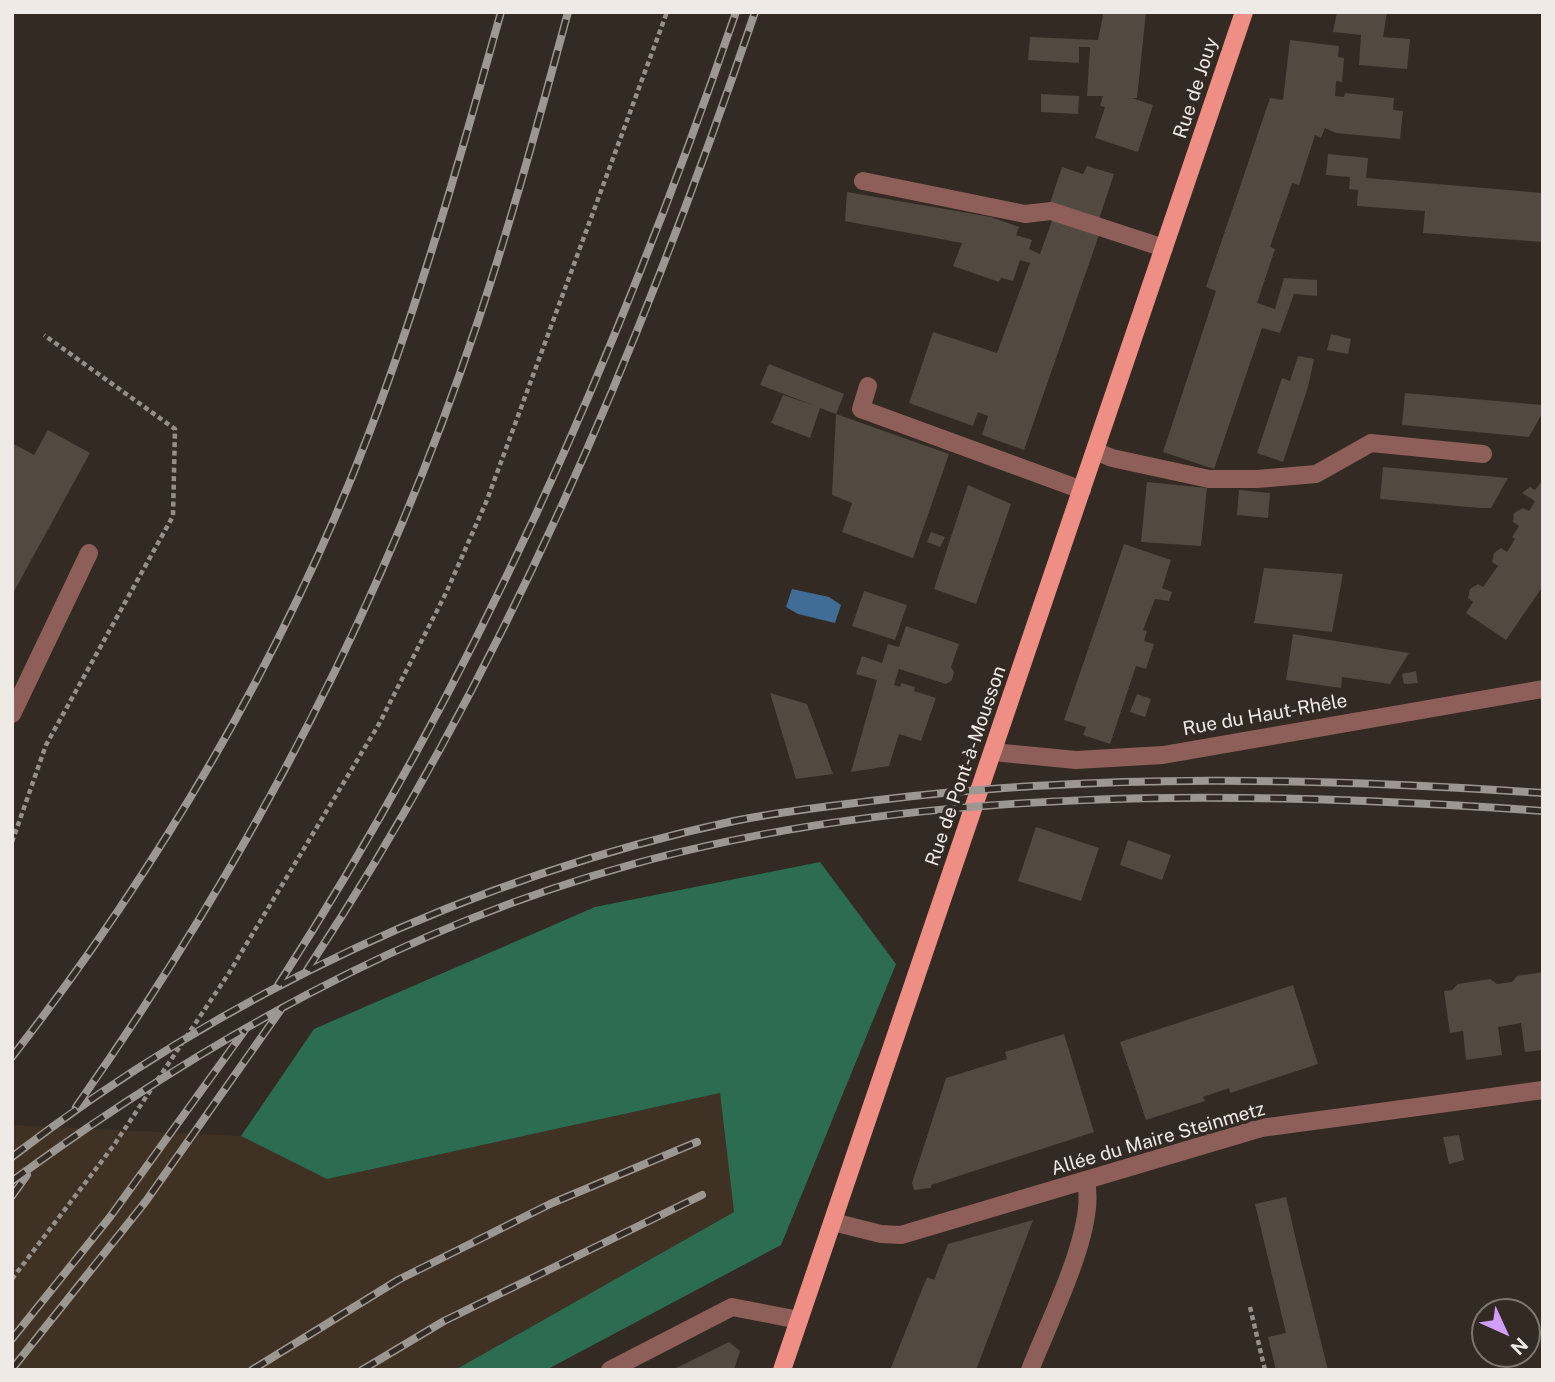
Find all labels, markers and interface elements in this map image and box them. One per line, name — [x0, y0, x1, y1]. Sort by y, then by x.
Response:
street label: Rue de Jouy — [1169, 34, 1223, 142]
street label: Rue de Pont-à-Mousson — [921, 663, 1011, 869]
street label: Rue du Haut-Rhêle — [1181, 689, 1349, 741]
street label: Allée du Maire Steinmetz — [1048, 1098, 1268, 1180]
north arrow — [1471, 1298, 1541, 1368]
text: N — [1506, 1333, 1532, 1359]

